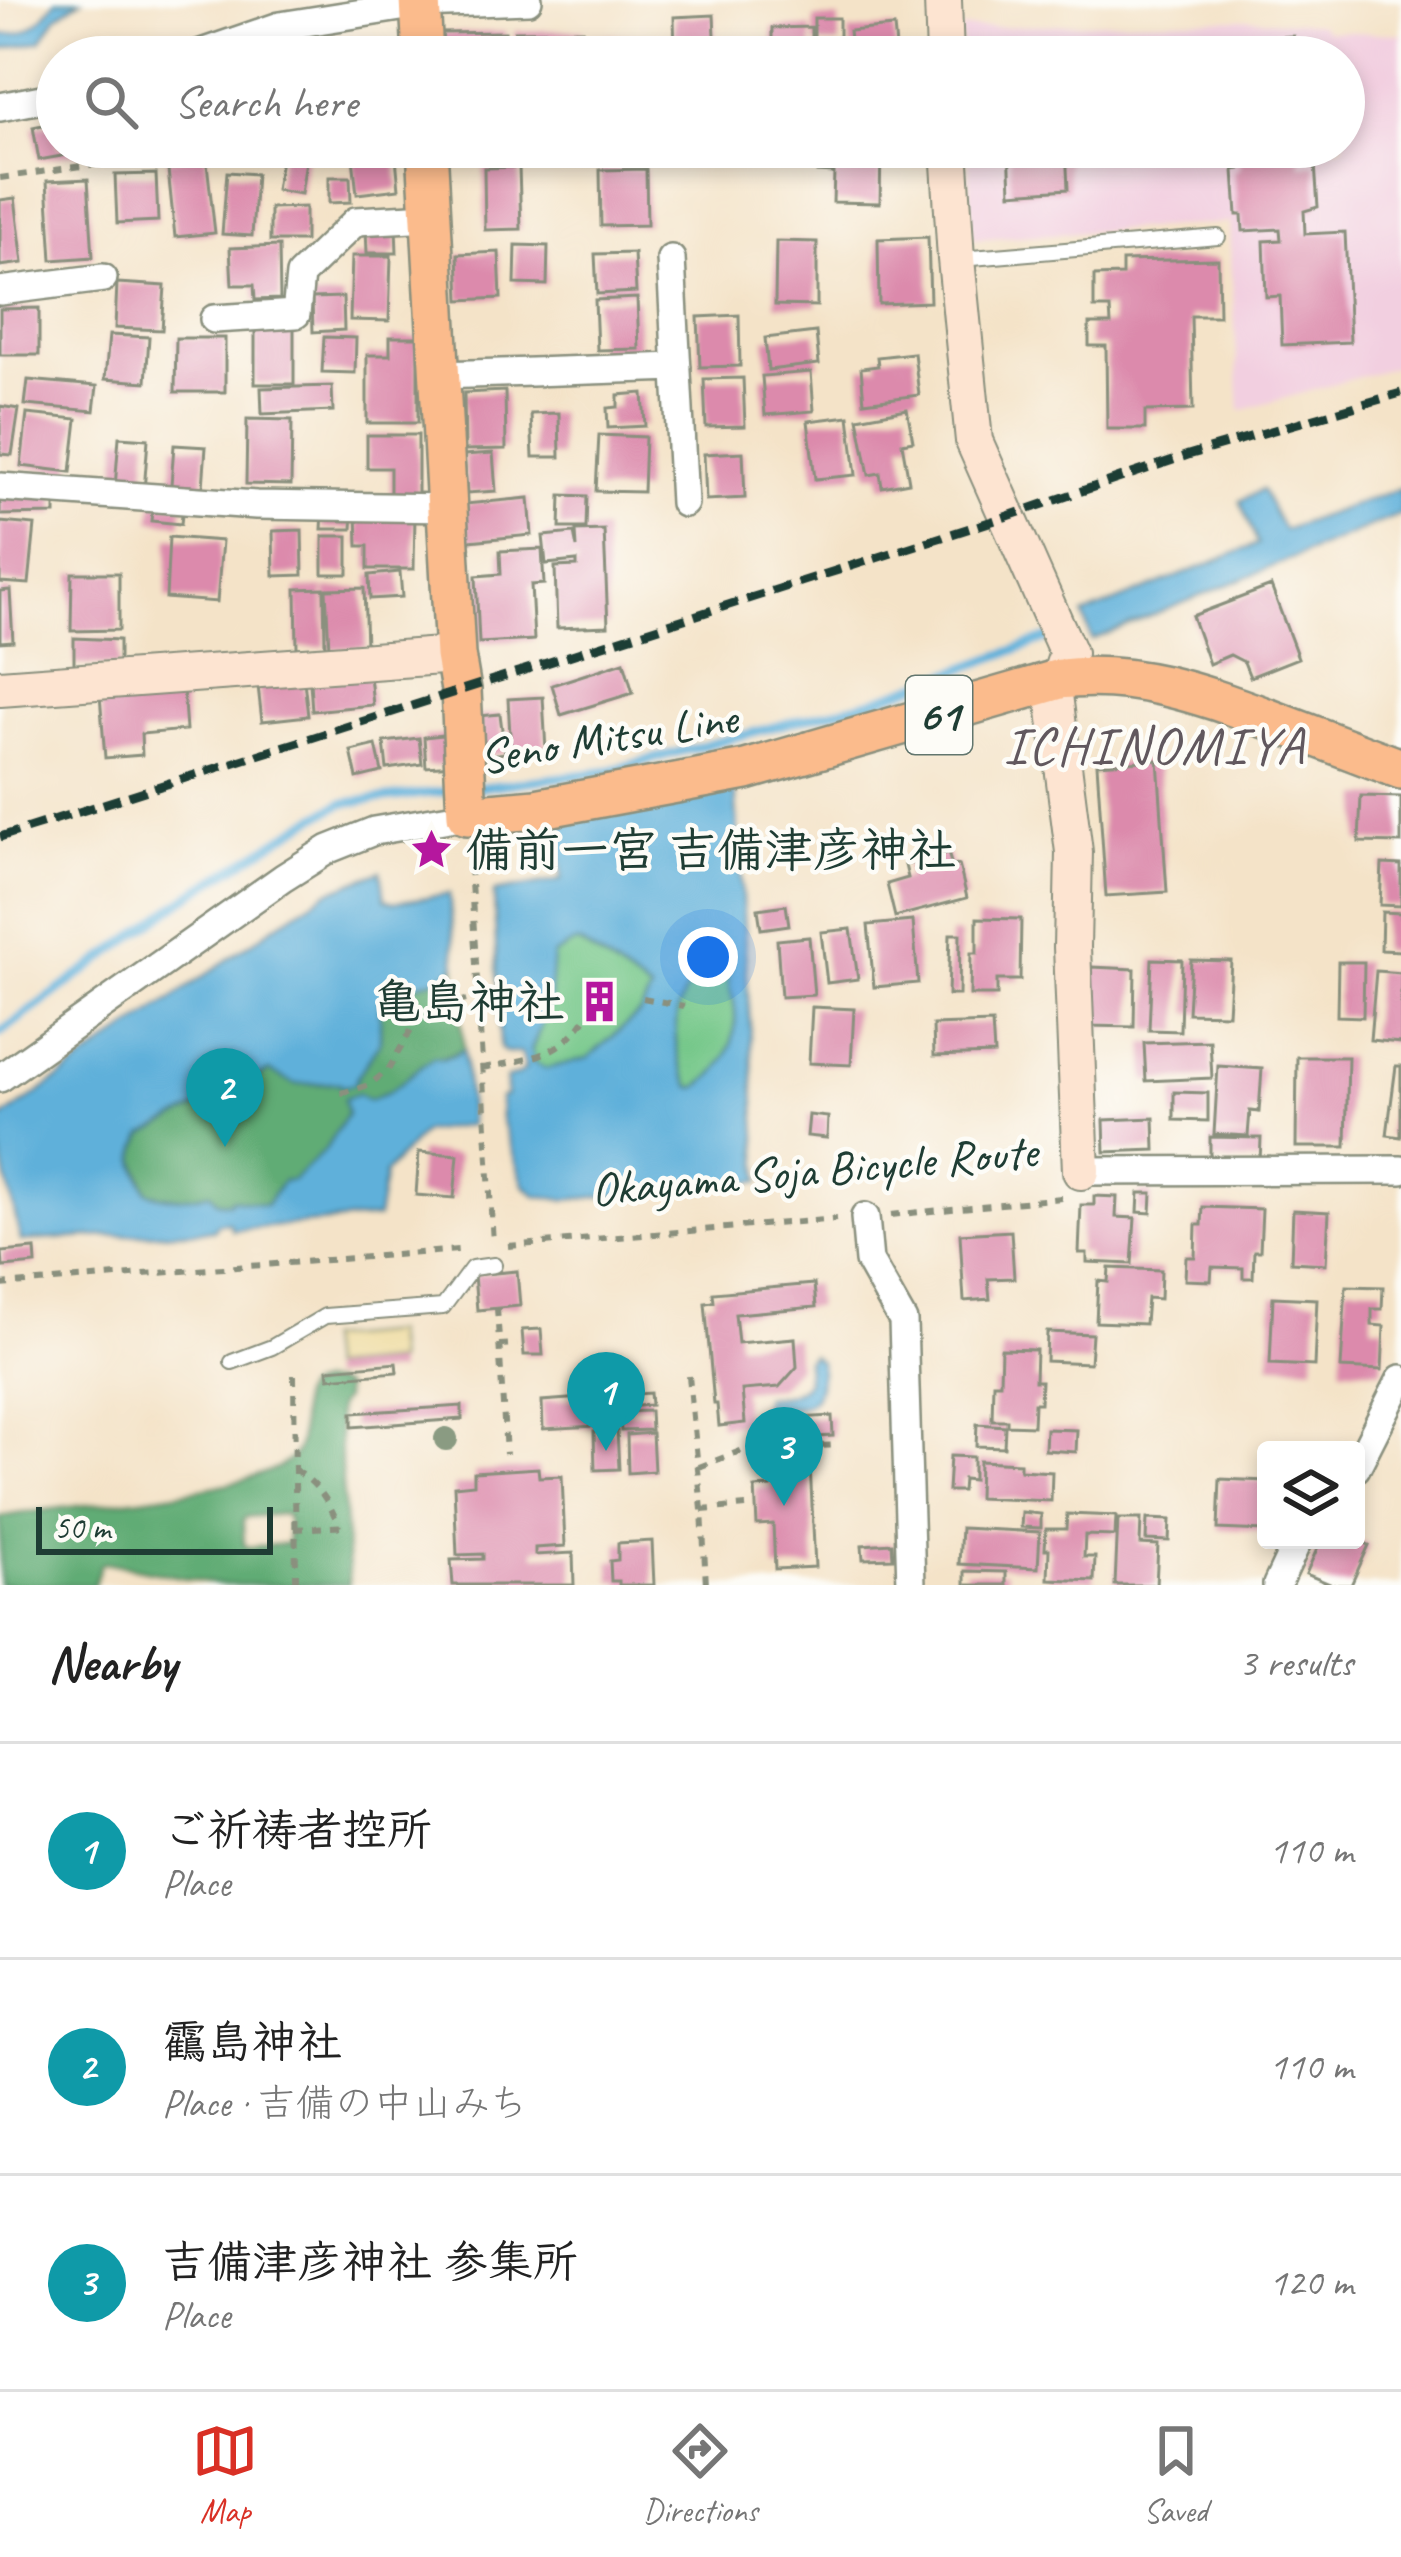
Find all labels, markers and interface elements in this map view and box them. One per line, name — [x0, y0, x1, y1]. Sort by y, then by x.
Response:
search box — [36, 36, 1365, 168]
icon: search — [78, 69, 144, 135]
text: Search here — [174, 74, 357, 131]
road number: 61 — [906, 676, 972, 754]
street label: Seno Mitsu Line — [475, 687, 744, 787]
district label: ICHINOMIYA — [1004, 711, 1306, 779]
place label: 備前一宮 吉備津彦神社 — [465, 820, 957, 880]
place icon: 備前一宮 吉備津彦神社 — [408, 827, 454, 873]
your location — [678, 927, 738, 987]
place label: 亀島神社 — [373, 972, 565, 1032]
building icon: 亀島神社 — [576, 979, 622, 1025]
pin: 2 — [186, 1048, 264, 1147]
street label: Okayama Soja Bicycle Route — [589, 1120, 1043, 1219]
pin: 1 — [567, 1352, 645, 1451]
pin: 3 — [745, 1407, 823, 1506]
map controls — [1257, 1441, 1365, 1549]
button: layers — [1257, 1441, 1365, 1549]
scale bar — [36, 1501, 273, 1554]
text: 50 m — [54, 1507, 110, 1549]
text: Nearby — [48, 1631, 176, 1695]
text: 3 results — [1239, 1639, 1353, 1688]
text: ご祈祷者控所 — [162, 1802, 432, 1859]
text: 1 — [78, 1826, 96, 1875]
text: 110 m — [1269, 1826, 1353, 1875]
text: Place — [162, 1859, 230, 1908]
text: 靍島神社 — [162, 2014, 342, 2071]
text: 2 — [78, 2042, 96, 2091]
text: 110 m — [1269, 2042, 1353, 2091]
text: Place · 吉備の中山みち — [162, 2079, 528, 2128]
text: 吉備津彦神社 参集所 — [162, 2234, 578, 2291]
text: 3 — [78, 2258, 96, 2307]
text: 120 m — [1269, 2258, 1353, 2307]
text: Place — [162, 2291, 230, 2340]
tab: Map — [192, 2418, 258, 2532]
tab: Directions — [643, 2418, 758, 2532]
tab: Saved — [1143, 2418, 1209, 2532]

